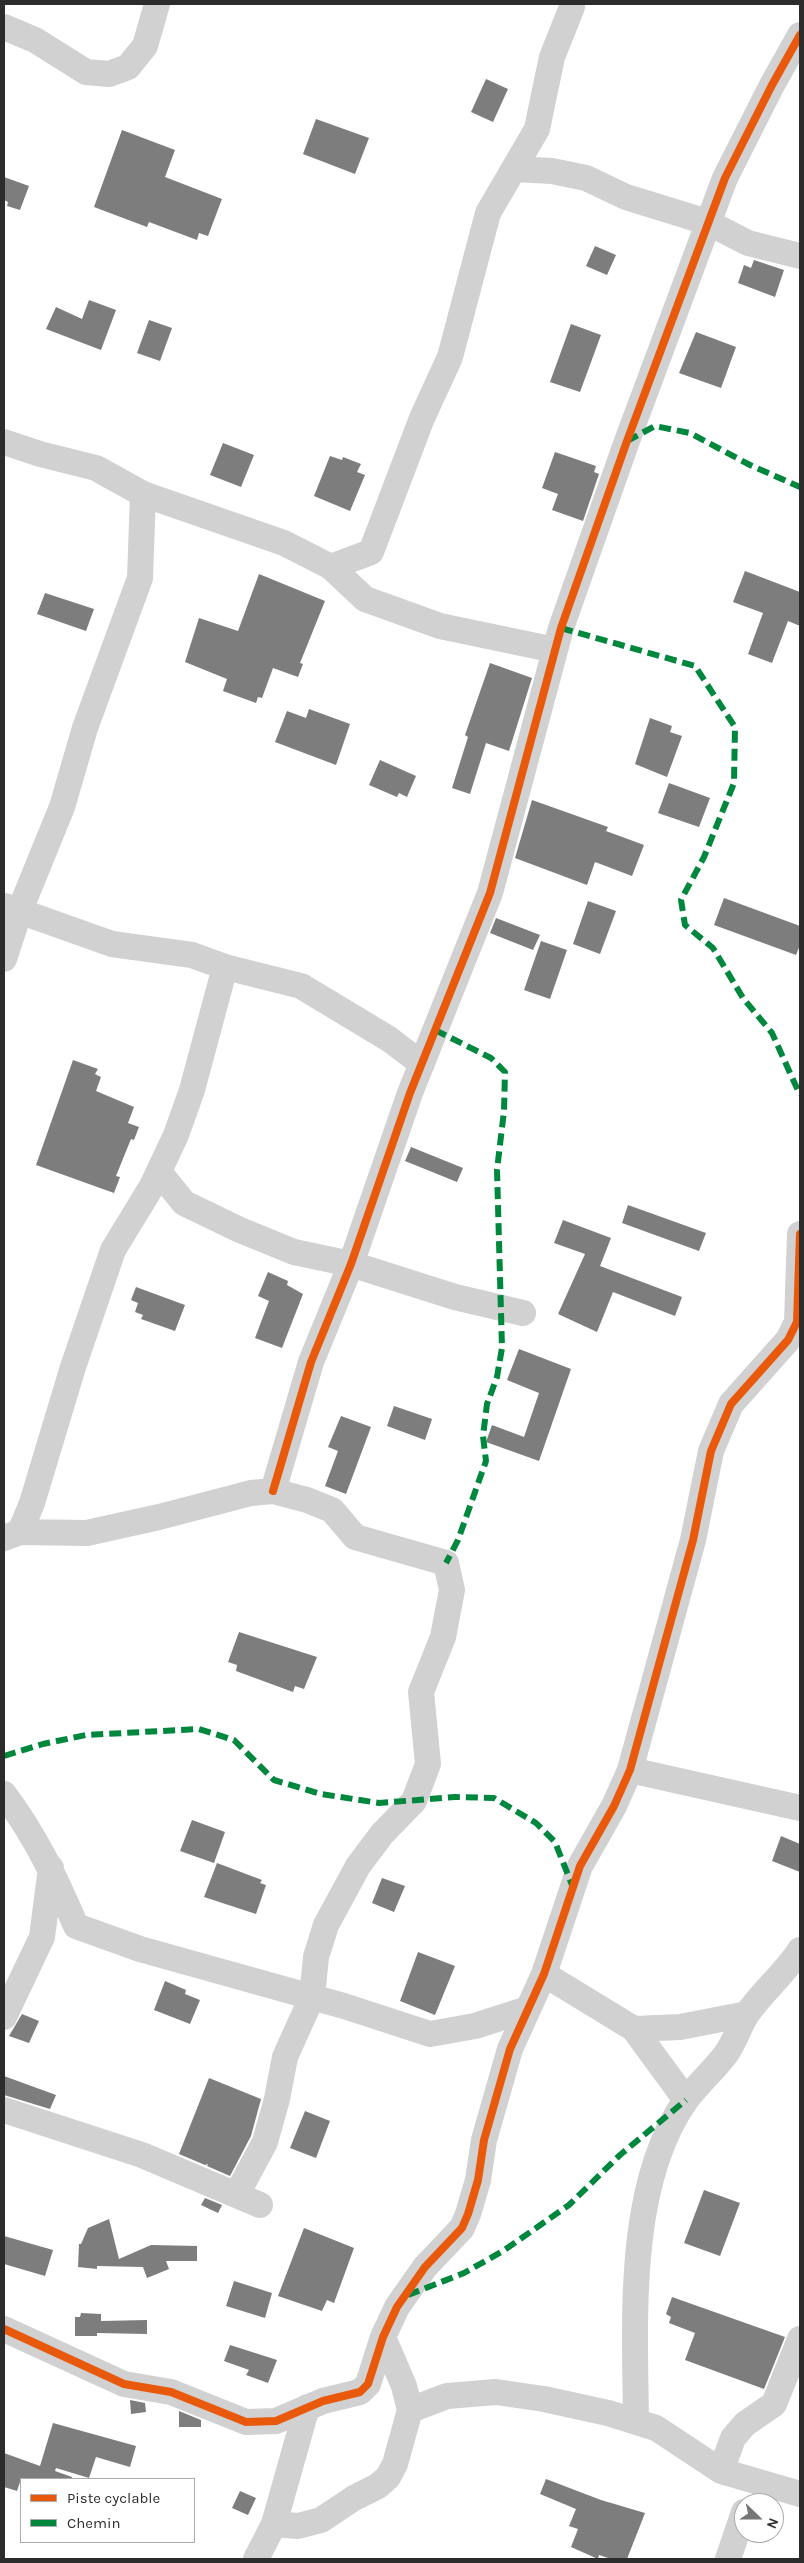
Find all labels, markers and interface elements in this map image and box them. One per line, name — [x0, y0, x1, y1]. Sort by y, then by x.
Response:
legend — [20, 2478, 195, 2543]
text: Piste cyclable — [67, 2489, 160, 2507]
north arrow — [734, 2493, 784, 2543]
text: Chemin — [67, 2514, 121, 2532]
text: N — [763, 2516, 782, 2531]

